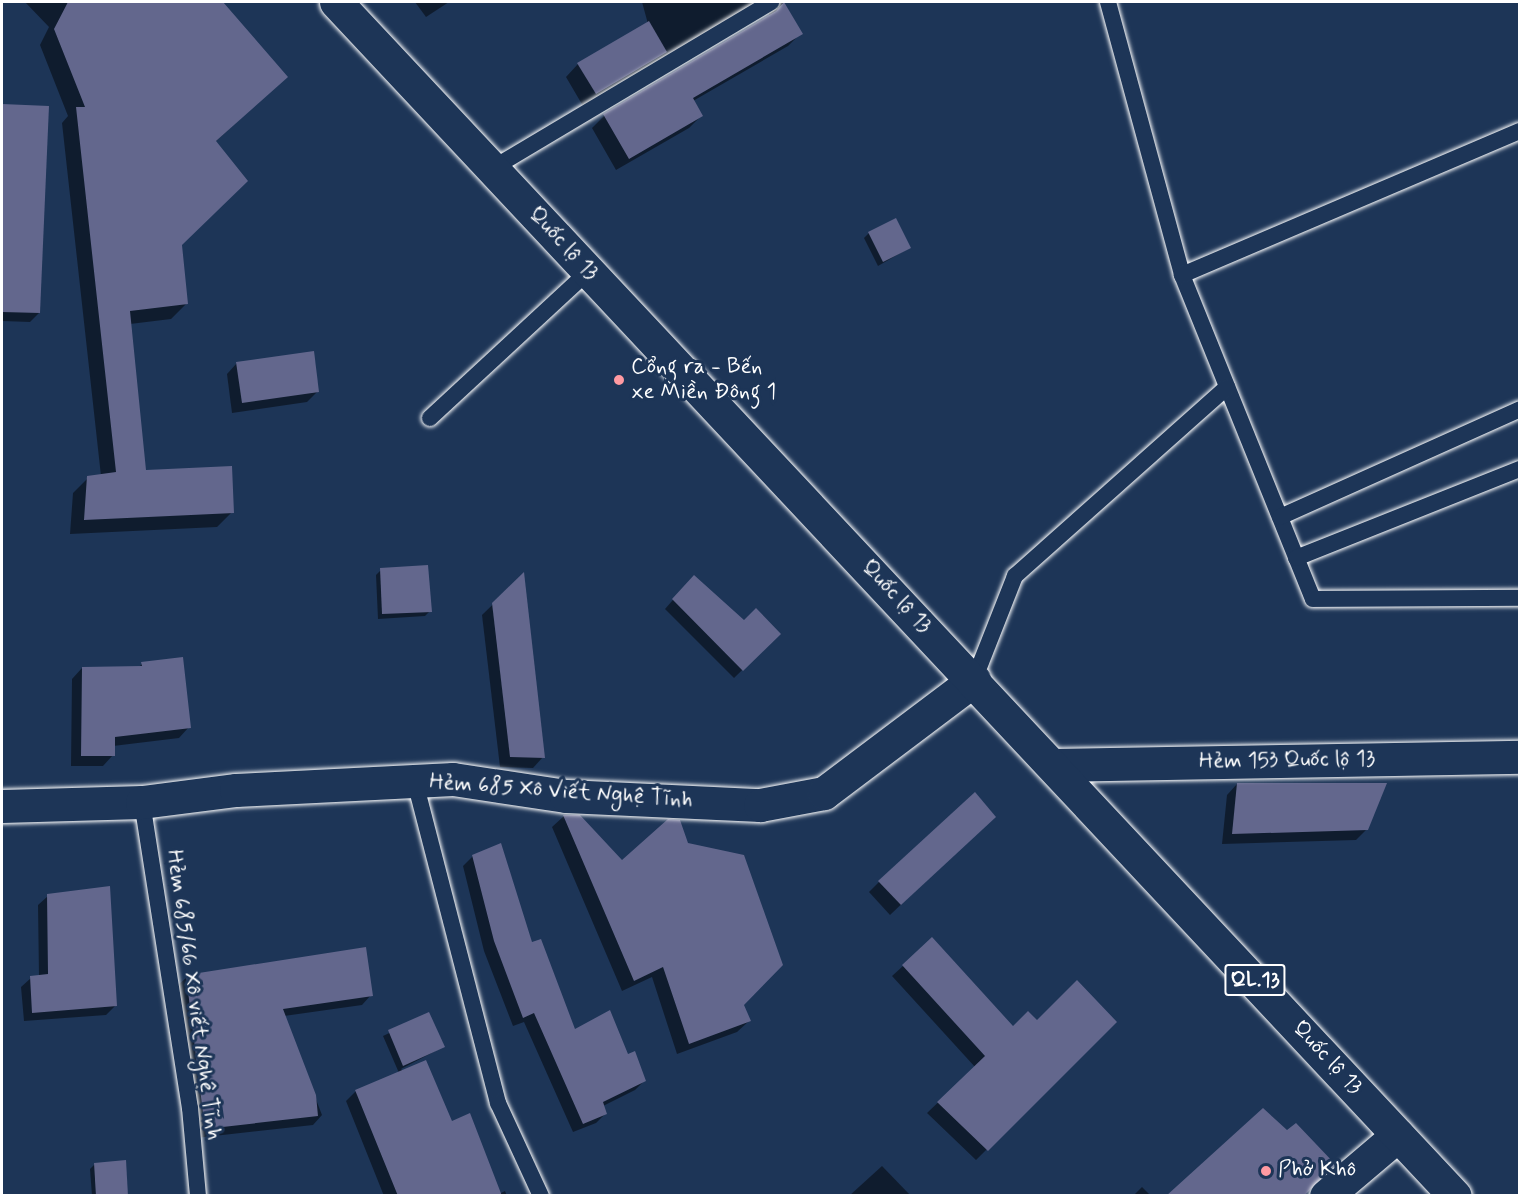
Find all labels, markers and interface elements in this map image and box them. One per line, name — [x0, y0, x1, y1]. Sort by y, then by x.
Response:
street label: Quốc lộ 13 — [522, 202, 604, 286]
place label: Cổng ra - Bến xe Miền Đông 1 — [631, 354, 774, 406]
marker: Cổng ra - Bến xe Miền Đông 1 — [612, 373, 626, 387]
street label: Quốc lộ 13 — [855, 555, 937, 639]
street label: Hẻm 153 Quốc lộ 13 — [1199, 746, 1375, 776]
street label: Hẻm 685 Xô Viết Nghệ Tĩnh — [429, 770, 693, 814]
street label: Hẻm 685/66 Xô viết Nghệ Tĩnh — [160, 849, 226, 1141]
road number: QL.13 — [1224, 962, 1286, 998]
street label: Quốc lộ 13 — [1286, 1016, 1368, 1100]
place label: Phở Khô — [1278, 1158, 1356, 1184]
marker: Phở Khô — [1259, 1164, 1273, 1178]

